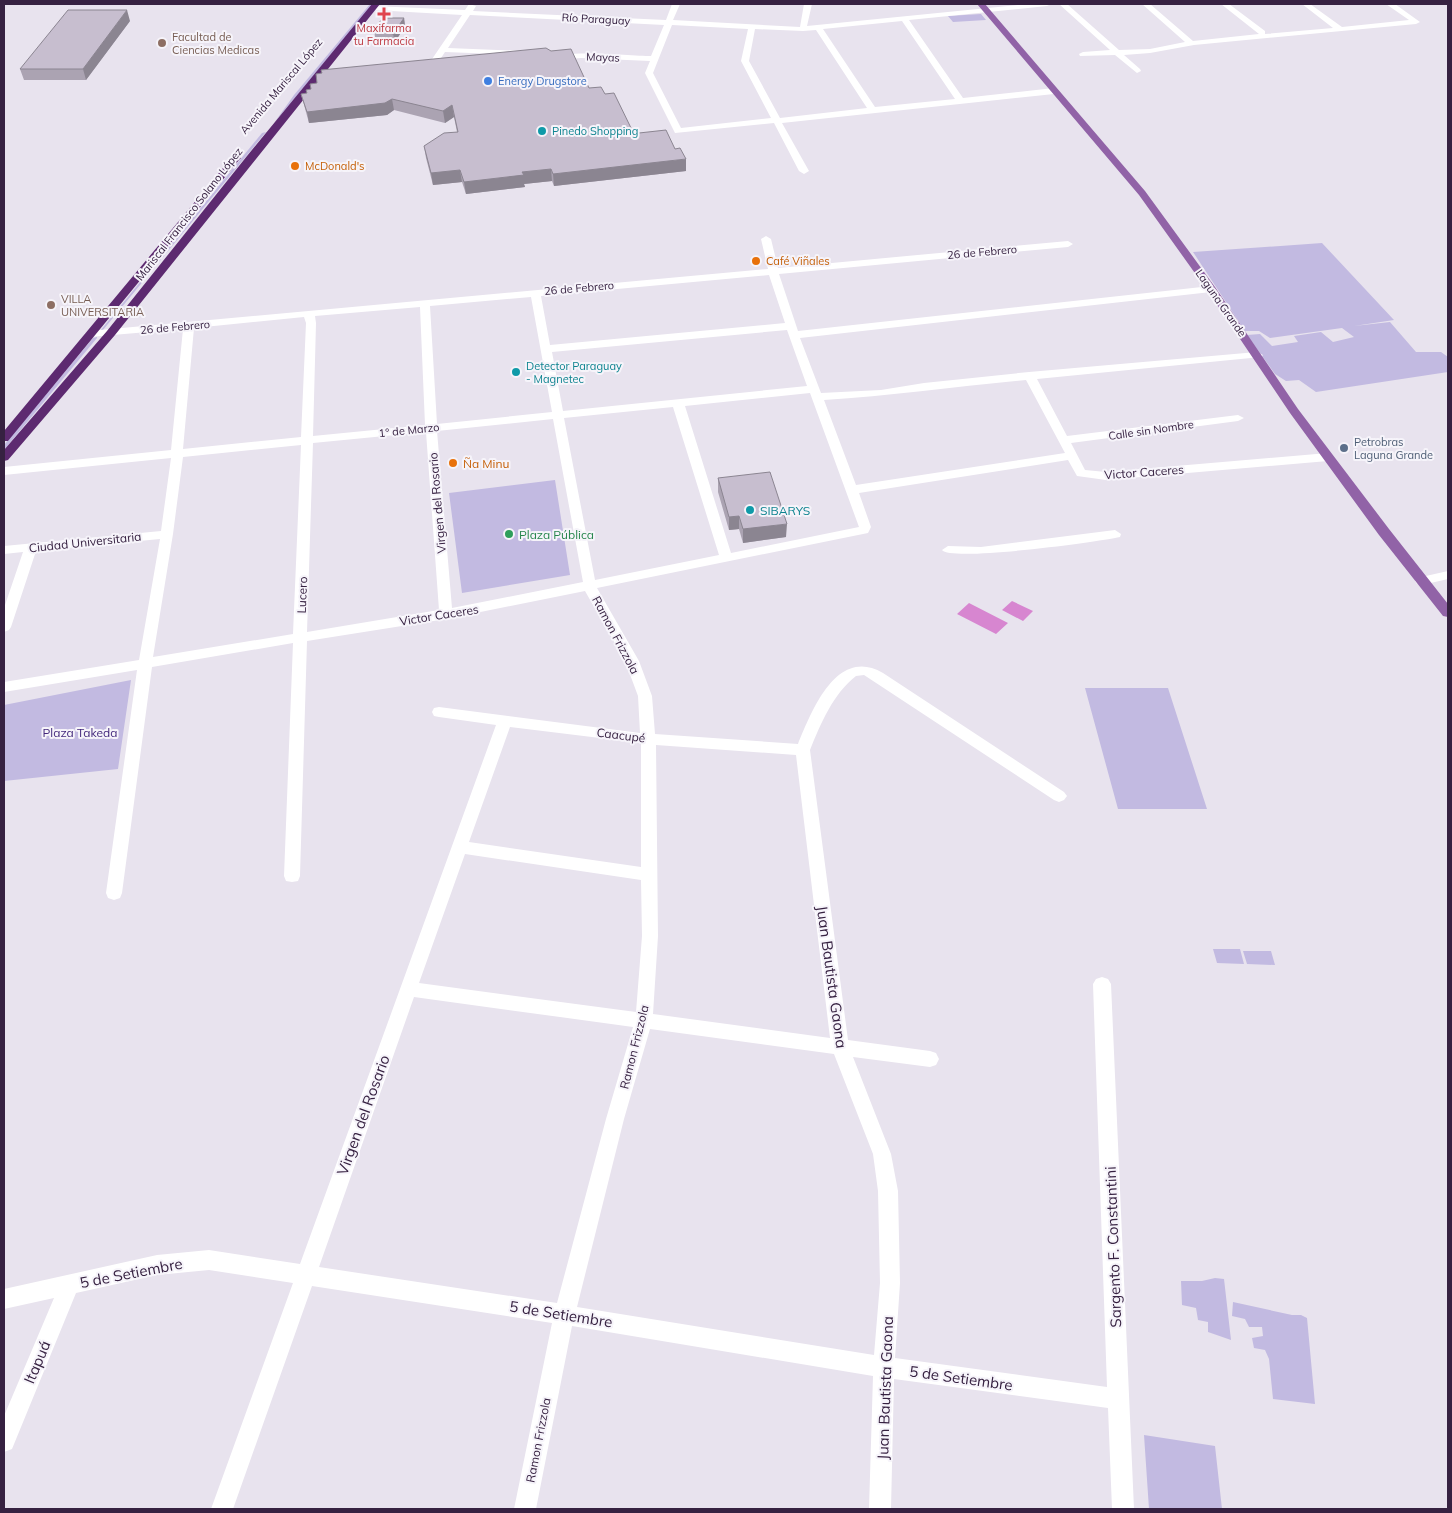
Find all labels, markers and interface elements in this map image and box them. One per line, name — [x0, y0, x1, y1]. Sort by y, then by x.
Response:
marker: Maxifarma tu Farmacia — [378, 8, 390, 20]
street label: Río Paraguay — [561, 10, 631, 28]
place label: Maxifarma tu Farmacia — [354, 21, 414, 48]
place label: Facultad de Ciencias Medicas — [172, 30, 260, 57]
street label: Avenida Mariscal López — [237, 35, 325, 137]
marker: Facultad de Ciencias Medicas — [156, 37, 168, 49]
street label: Mayas — [586, 49, 620, 65]
place label: Energy Drugstore — [498, 74, 587, 88]
marker: Energy Drugstore — [482, 75, 494, 87]
place label: Pinedo Shopping — [552, 124, 638, 138]
marker: Pinedo Shopping — [536, 125, 548, 137]
street label: Mariscal Francisco Solano López — [133, 144, 246, 283]
place label: McDonald's — [305, 159, 365, 173]
marker: McDonald's — [289, 160, 301, 172]
street label: 26 de Febrero — [946, 242, 1018, 262]
place label: Café Viñales — [766, 254, 830, 268]
marker: Café Viñales — [750, 255, 762, 267]
street label: Laguna Grande — [1193, 267, 1249, 339]
street label: 26 de Febrero — [543, 278, 615, 298]
place label: VILLA UNIVERSITARIA — [61, 292, 144, 319]
marker: VILLA UNIVERSITARIA — [45, 299, 57, 311]
street label: 26 de Febrero — [139, 317, 211, 337]
place label: Detector Paraguay - Magnetec — [526, 359, 622, 386]
marker: Detector Paraguay - Magnetec — [510, 366, 522, 378]
street label: Calle sin Nombre — [1107, 417, 1195, 443]
street label: 1° de Marzo — [378, 420, 440, 440]
place label: Petrobras Laguna Grande — [1354, 435, 1433, 462]
marker: Petrobras Laguna Grande — [1338, 442, 1350, 454]
street label: Virgen del Rosario — [425, 452, 449, 554]
place label: Ña Minu — [463, 456, 509, 471]
marker: Ña Minu — [447, 457, 459, 469]
street label: Victor Caceres — [1104, 462, 1184, 482]
place label: SIBARYS — [760, 503, 810, 518]
marker: SIBARYS — [744, 504, 756, 516]
place label: Plaza Pública — [519, 527, 594, 542]
marker: Plaza Pública — [503, 528, 515, 540]
street label: Ciudad Universitaria — [28, 529, 142, 555]
street label: Lucero — [294, 576, 310, 614]
street label: Ramon Frizzola — [589, 593, 643, 677]
street label: Victor Caceres — [398, 601, 480, 629]
park label: Plaza Takeda — [43, 725, 117, 740]
street label: Caacupé — [596, 725, 646, 745]
street label: Juan Bautista Gaona — [813, 904, 851, 1050]
street label: Ramon Frizzola — [616, 1003, 652, 1091]
street label: Virgen del Rosario — [332, 1052, 394, 1178]
street label: Sargento F. Constantini — [1101, 1166, 1125, 1328]
street label: 5 de Setiembre — [78, 1254, 184, 1292]
street label: 5 de Setiembre — [508, 1296, 614, 1332]
street label: Juan Bautista Gaona — [873, 1316, 897, 1460]
street label: Itapuá — [20, 1338, 54, 1386]
street label: 5 de Setiembre — [908, 1361, 1014, 1395]
street label: Ramon Frizzola — [522, 1396, 554, 1484]

